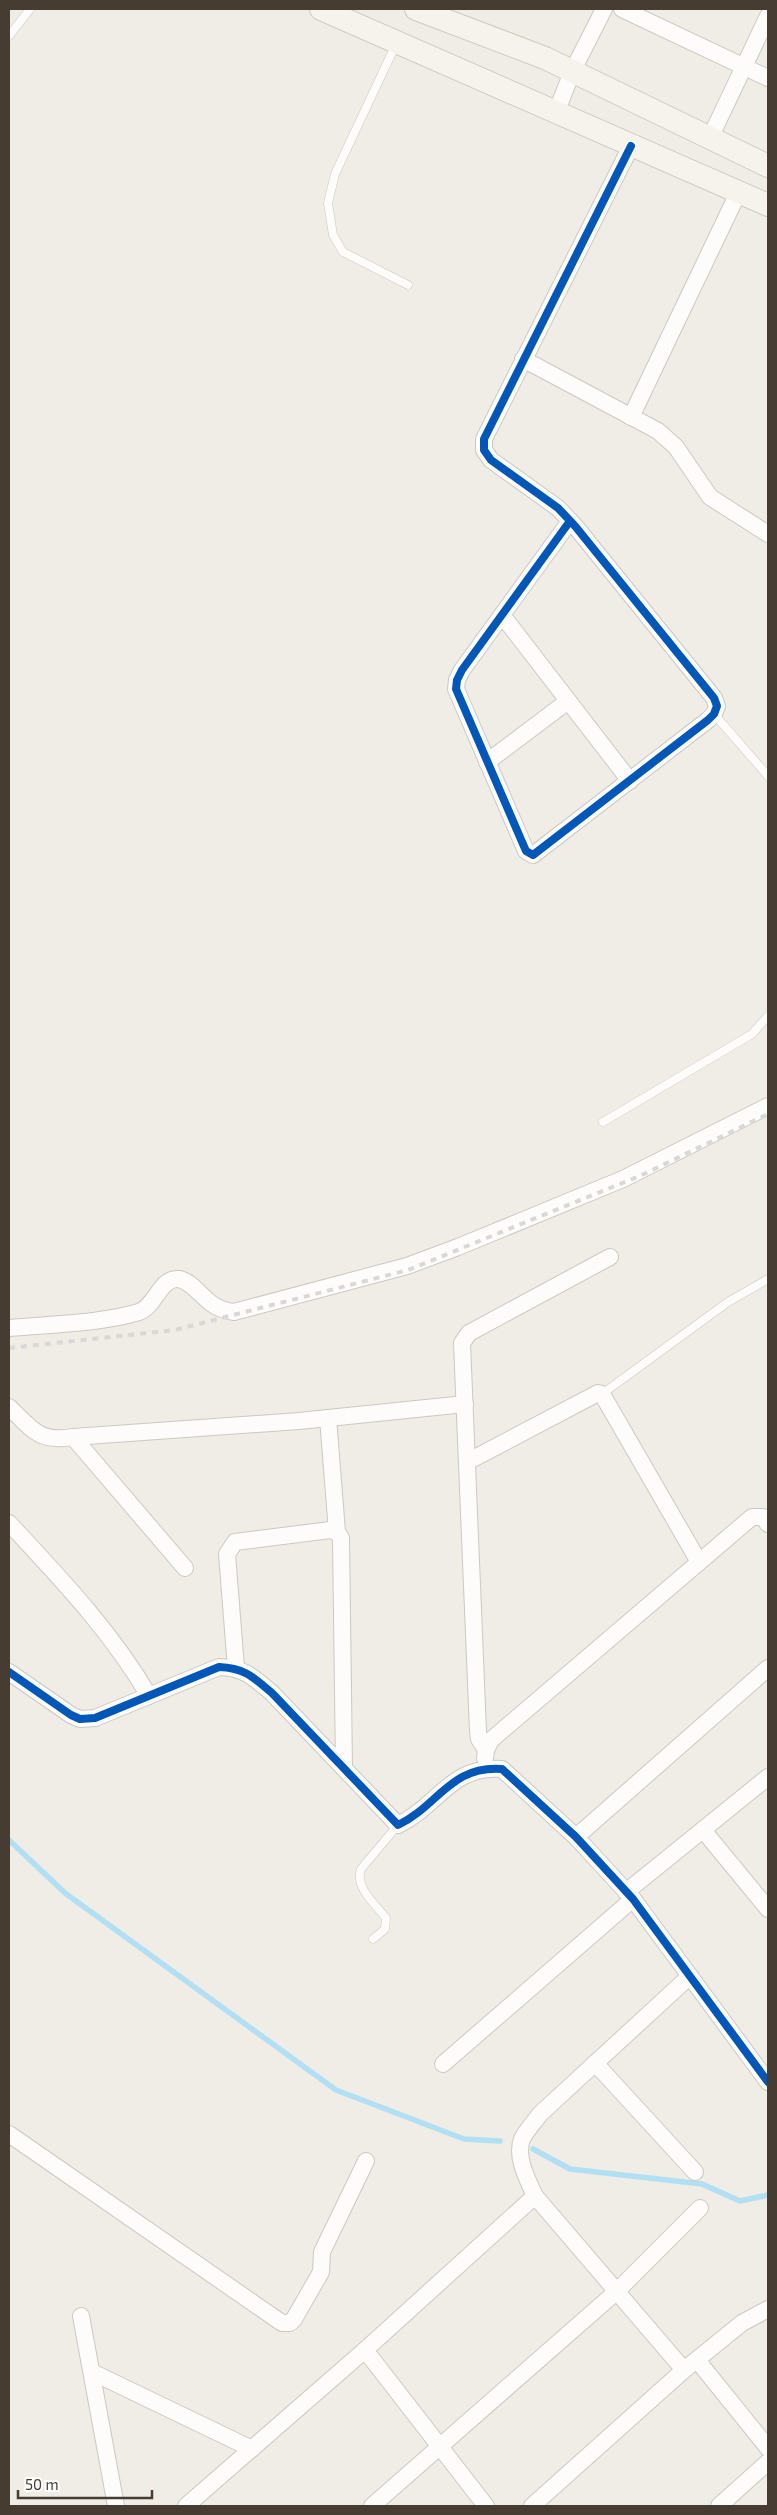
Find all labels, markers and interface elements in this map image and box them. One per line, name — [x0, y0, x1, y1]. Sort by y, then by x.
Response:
scale bar — [18, 2468, 151, 2500]
text: 50 m — [25, 2475, 59, 2493]

